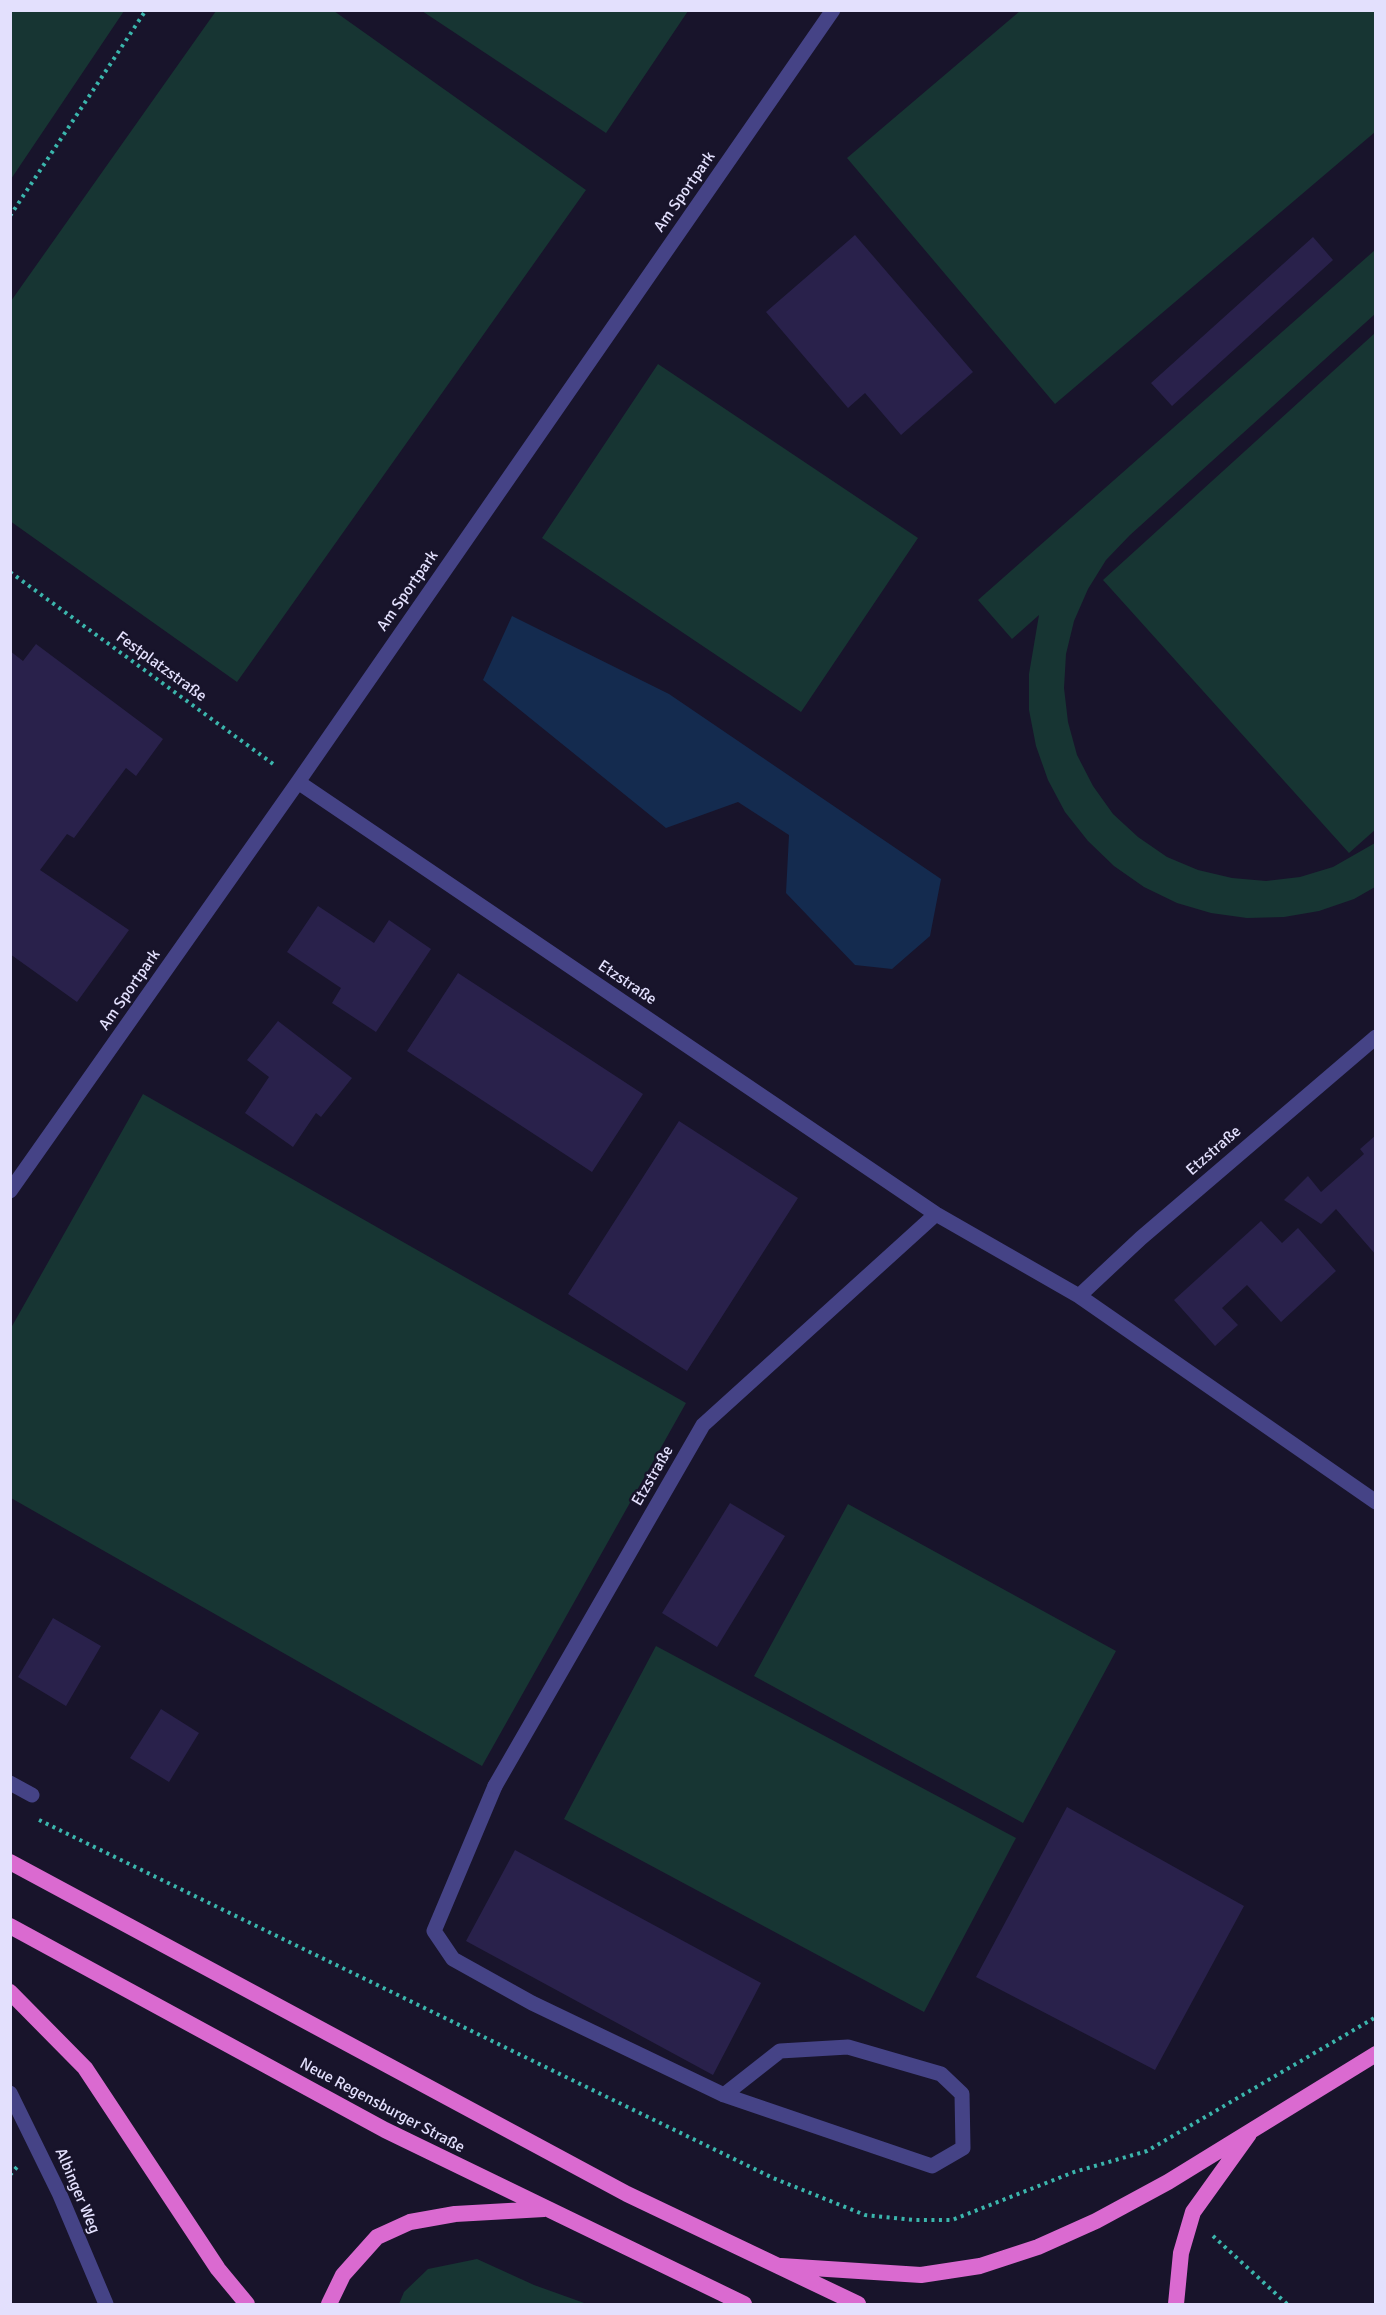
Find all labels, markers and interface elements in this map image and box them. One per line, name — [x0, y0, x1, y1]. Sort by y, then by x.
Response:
street label: Am Sportpark — [650, 148, 720, 236]
street label: Am Sportpark — [373, 547, 443, 635]
street label: Festplatzstraße — [112, 628, 210, 706]
street label: Am Sportpark — [95, 946, 165, 1034]
street label: Etzstraße — [594, 956, 660, 1010]
street label: Etzstraße — [1183, 1122, 1245, 1180]
street label: Etzstraße — [628, 1442, 678, 1510]
street label: Neue Regensburger Straße — [296, 2054, 468, 2158]
street label: Albinger Weg — [50, 2145, 104, 2237]

